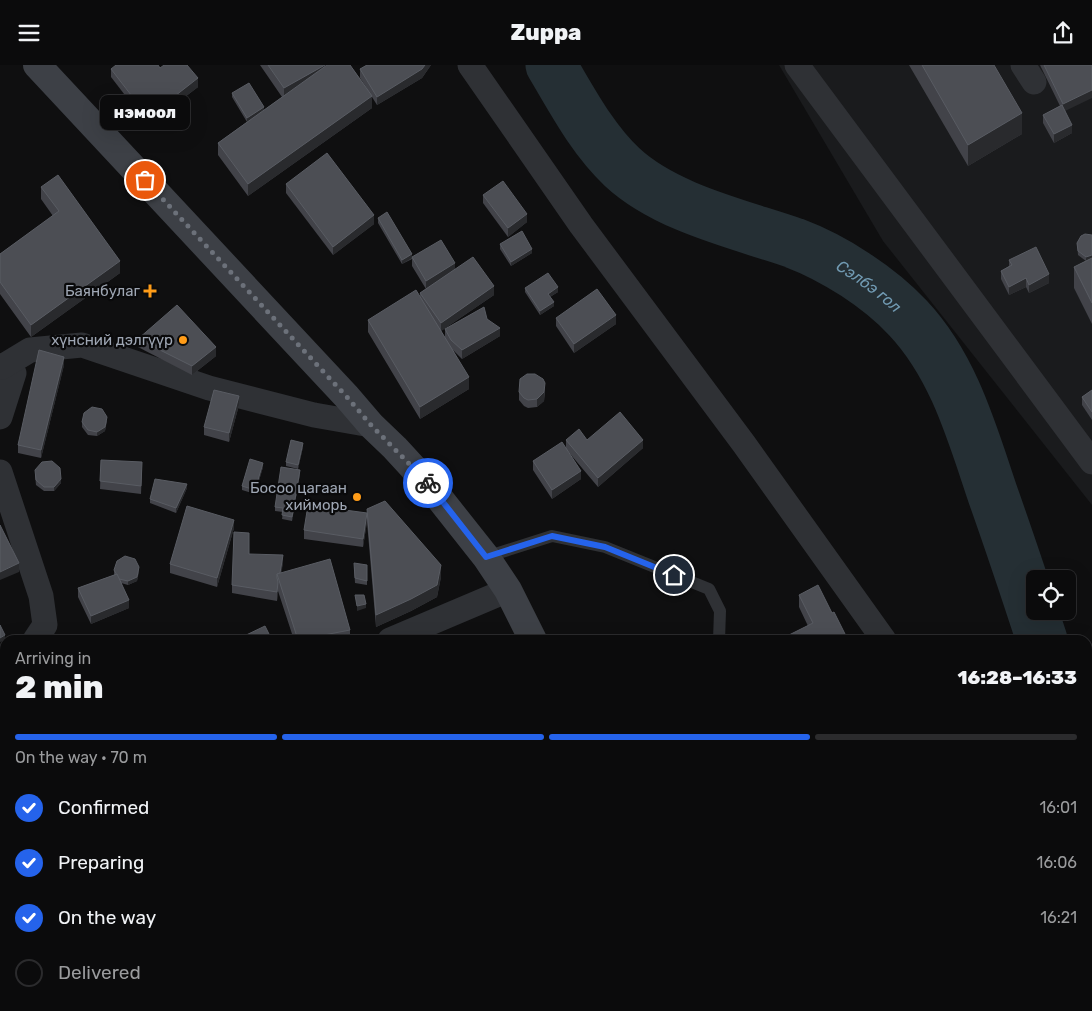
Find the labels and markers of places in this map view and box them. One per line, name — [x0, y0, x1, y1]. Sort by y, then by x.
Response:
callout: нэмоол — [100, 95, 190, 130]
pin — [124, 159, 166, 201]
place label: Баянбулаг — [65, 282, 141, 300]
marker: Баянбулаг — [144, 285, 156, 297]
place label: хүнсний дэлгүүр — [51, 331, 173, 349]
marker: хүнсний дэлгүүр — [177, 334, 189, 346]
place label: Босоо цагаан хийморь — [250, 479, 347, 514]
marker: Босоо цагаан хийморь — [351, 491, 363, 503]
pin — [653, 554, 695, 596]

